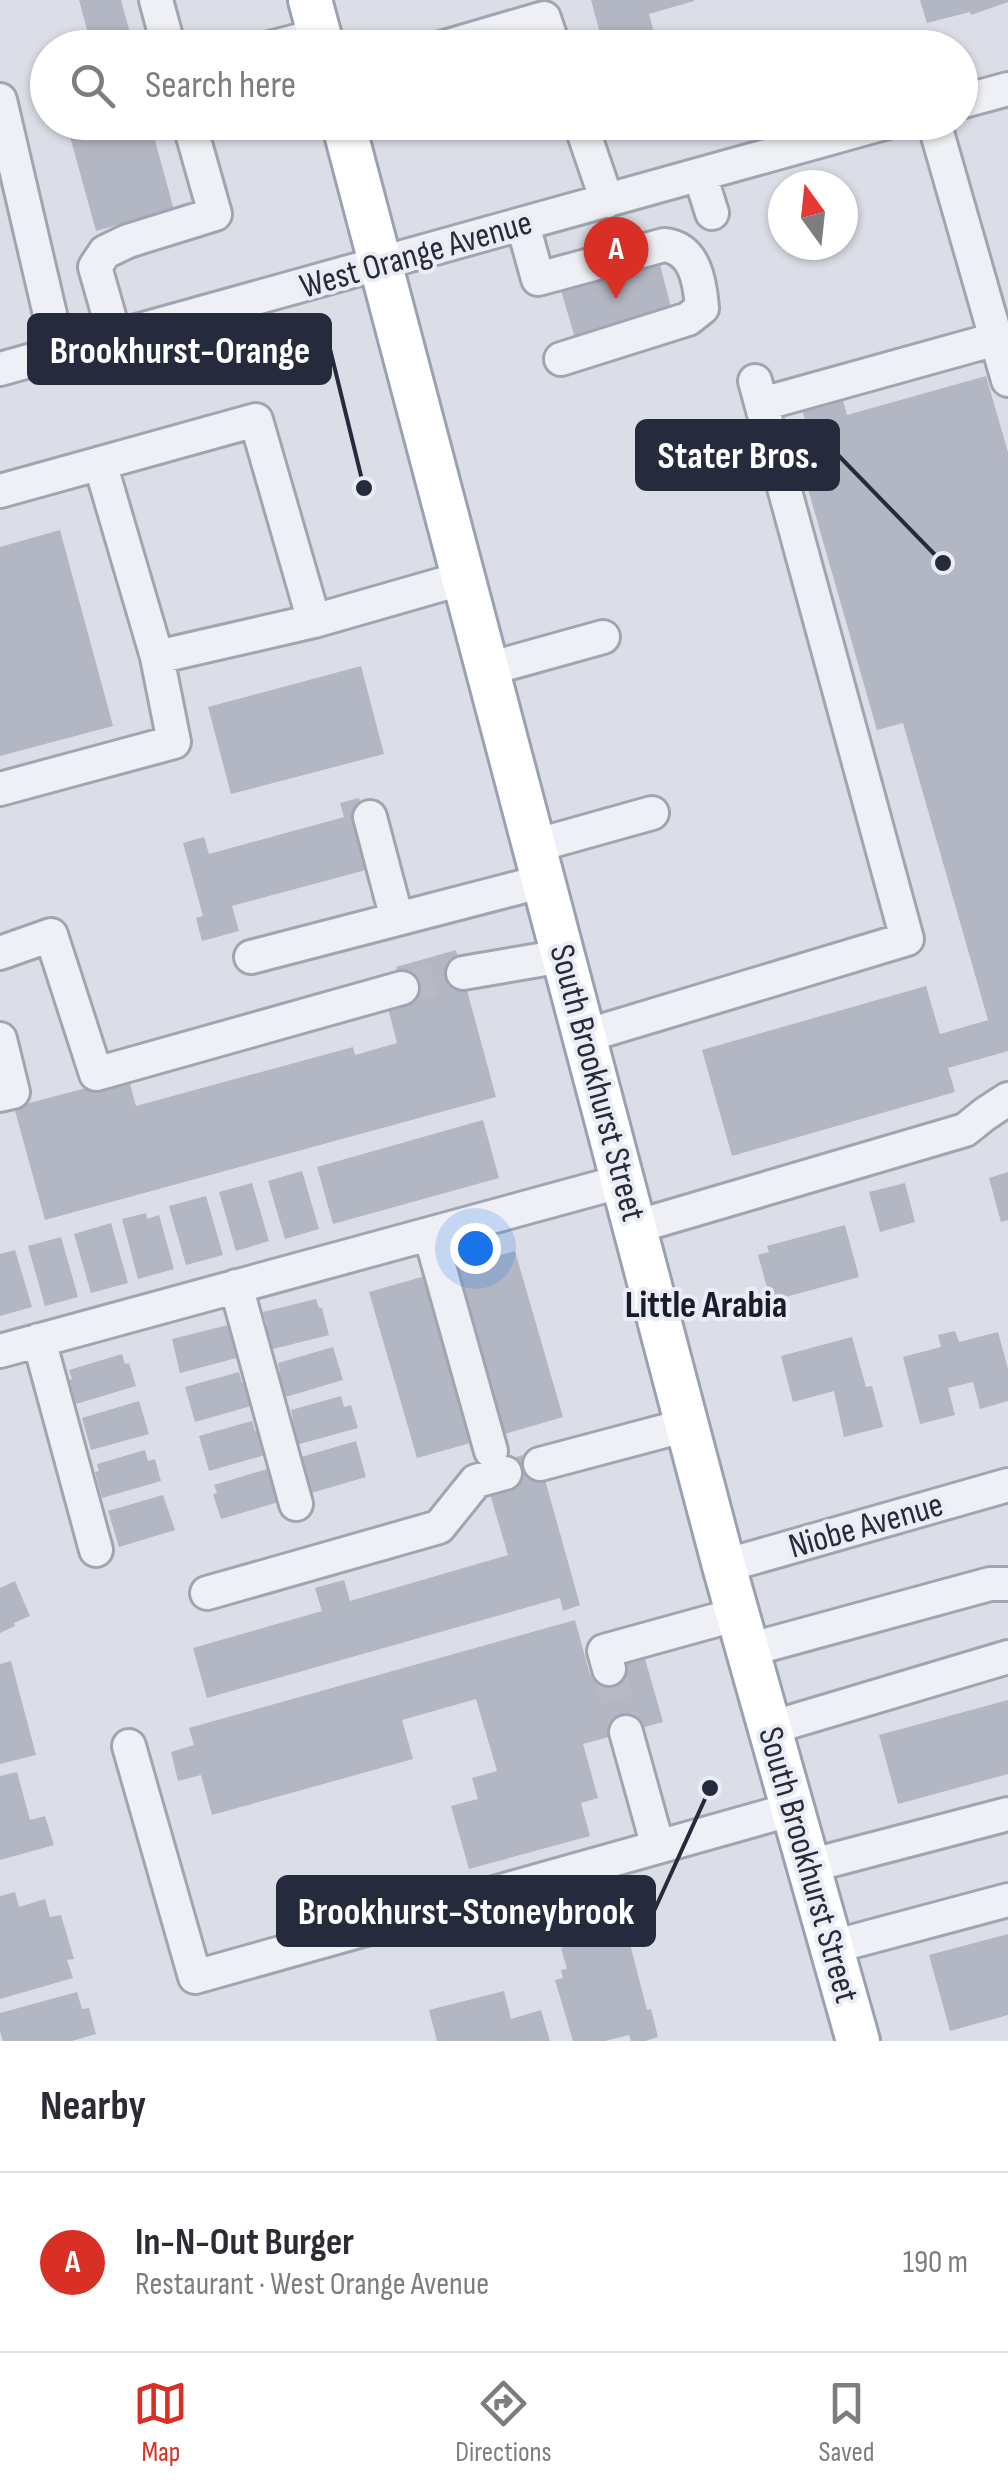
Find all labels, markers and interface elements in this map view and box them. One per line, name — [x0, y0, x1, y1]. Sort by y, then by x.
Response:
search box — [30, 30, 978, 140]
icon: search — [65, 58, 120, 113]
text: Search here — [145, 63, 296, 108]
north arrow — [768, 170, 858, 260]
street label: West Orange Avenue — [295, 201, 537, 309]
pin: A — [584, 216, 648, 299]
callout: Brookhurst-Orange — [29, 315, 330, 383]
text: Brookhurst-Orange — [50, 329, 310, 374]
callout: Stater Bros. — [637, 421, 838, 489]
text: Stater Bros. — [658, 434, 818, 479]
street label: South Brookhurst Street — [539, 940, 655, 1226]
your location — [450, 1223, 501, 1274]
district label: Little Arabia — [625, 1283, 787, 1328]
street label: Niobe Avenue — [784, 1483, 948, 1569]
street label: South Brookhurst Street — [748, 1722, 868, 2008]
callout: Brookhurst-Stoneybrook — [278, 1877, 654, 1945]
text: Brookhurst-Stoneybrook — [298, 1890, 634, 1935]
text: Nearby — [40, 2081, 146, 2132]
text: In-N-Out Burger — [135, 2220, 354, 2265]
text: A — [65, 2243, 80, 2282]
text: 190 m — [903, 2243, 968, 2282]
text: Restaurant · West Orange Avenue — [135, 2265, 489, 2304]
tab: Map — [133, 2376, 188, 2469]
tab: Directions — [455, 2376, 552, 2469]
tab: Saved — [818, 2376, 875, 2469]

